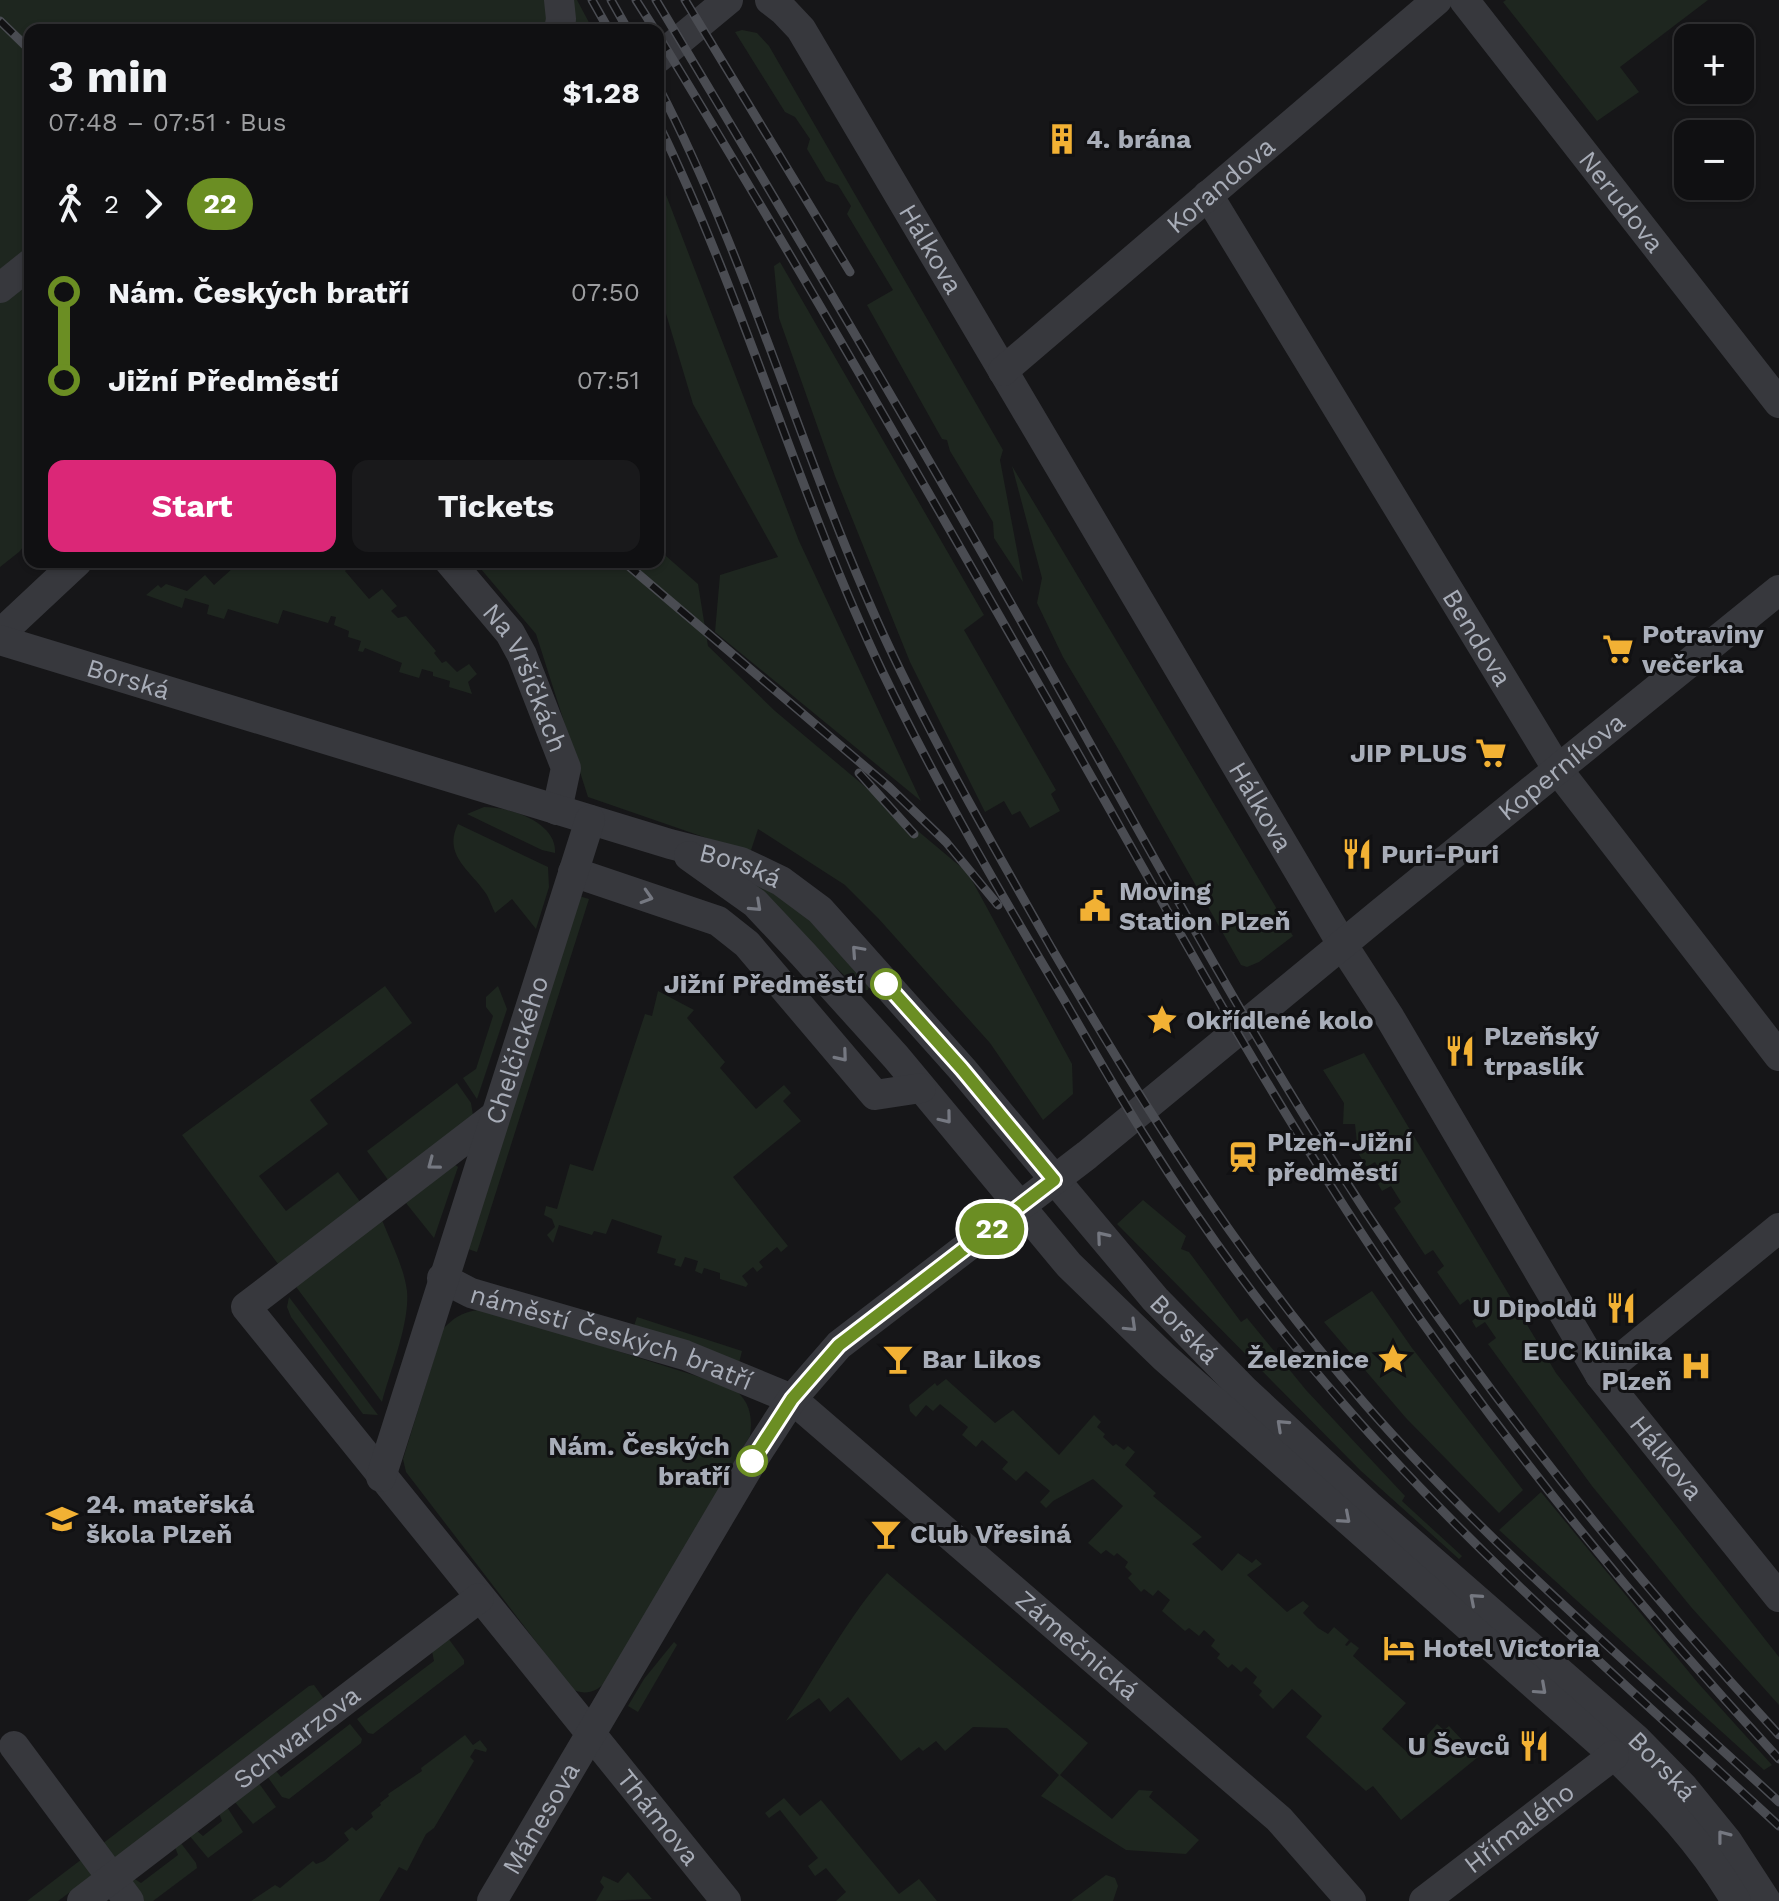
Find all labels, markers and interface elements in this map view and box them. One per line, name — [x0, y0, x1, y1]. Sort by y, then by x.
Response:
map controls — [1674, 24, 1754, 200]
button: + — [1674, 24, 1754, 104]
text: 3 min — [48, 51, 168, 103]
text: $1.28 — [562, 75, 640, 110]
text: 07:48 – 07:51 · Bus — [48, 107, 286, 137]
button: − — [1674, 120, 1754, 200]
building icon: 4. brána — [1045, 122, 1079, 156]
place label: 4. brána — [1086, 124, 1191, 154]
street label: Korandova — [1160, 131, 1281, 240]
street label: Nerudova — [1573, 145, 1671, 259]
icon: walk — [48, 182, 92, 226]
icon: forward — [131, 182, 175, 226]
text: 22 — [203, 187, 237, 220]
text: 2 — [104, 189, 119, 219]
street label: Hálkova — [893, 198, 969, 300]
text: Nám. Českých bratří — [108, 275, 409, 310]
text: 07:50 — [571, 277, 640, 307]
text: Jižní Předměstí — [108, 363, 339, 398]
text: 07:51 — [577, 365, 640, 395]
button: Start — [48, 460, 336, 552]
button: Tickets — [352, 460, 640, 552]
street label: Bendova — [1436, 584, 1518, 692]
street label: Na Vršíčkách — [477, 597, 573, 756]
place label: Potraviny večerka — [1641, 619, 1764, 679]
supermarket icon: Potraviny večerka — [1601, 632, 1635, 666]
street label: Borská — [83, 652, 174, 706]
street label: Koperníkova — [1492, 706, 1631, 827]
supermarket icon: JIP PLUS — [1474, 736, 1508, 770]
place label: JIP PLUS — [1350, 738, 1467, 768]
street label: Hálkova — [1223, 756, 1299, 857]
street label: Borská — [696, 837, 787, 894]
restaurant icon: Puri-Puri — [1340, 837, 1374, 871]
place label: Puri-Puri — [1381, 839, 1499, 869]
place label: Moving Station Plzeň — [1119, 876, 1291, 936]
one-way arrow — [639, 888, 653, 904]
public building icon: Moving Station Plzeň — [1078, 889, 1112, 923]
one-way arrow — [747, 896, 761, 911]
one-way arrow — [853, 946, 867, 961]
place label: Jižní Předměstí — [664, 969, 864, 999]
marker: Jižní Předměstí — [871, 969, 901, 999]
street label: Chelčického — [479, 972, 554, 1128]
place icon: Okřídlené kolo — [1145, 1003, 1179, 1037]
place label: Okřídlené kolo — [1186, 1005, 1374, 1035]
place label: Plzeňský trpaslík — [1484, 1021, 1600, 1081]
restaurant icon: Plzeňský trpaslík — [1443, 1034, 1477, 1068]
one-way arrow — [832, 1047, 847, 1062]
one-way arrow — [936, 1109, 950, 1124]
place label: Plzeň-Jižní předměstí — [1267, 1127, 1412, 1187]
station icon: Plzeň-Jižní předměstí — [1226, 1140, 1260, 1174]
one-way arrow — [427, 1154, 442, 1168]
line badge: 22 — [956, 1203, 1028, 1255]
text: 22 — [975, 1212, 1009, 1245]
one-way arrow — [1097, 1232, 1112, 1246]
street label: náměstí Českých bratří — [467, 1279, 757, 1396]
street label: Borská — [1144, 1288, 1225, 1370]
restaurant icon: U Dipoldů — [1604, 1291, 1638, 1325]
place label: U Dipoldů — [1472, 1293, 1597, 1323]
one-way arrow — [1122, 1316, 1136, 1331]
place label: EUC Klinika Plzeň — [1523, 1336, 1672, 1396]
bar icon: Bar Likos — [881, 1342, 915, 1376]
place icon: Železnice — [1376, 1342, 1410, 1376]
place label: Bar Likos — [922, 1344, 1041, 1374]
place label: Železnice — [1247, 1344, 1369, 1374]
hospital icon: EUC Klinika Plzeň — [1679, 1349, 1713, 1383]
street label: Hálkova — [1624, 1409, 1710, 1506]
one-way arrow — [1277, 1419, 1291, 1434]
place label: Nám. Českých bratří — [548, 1431, 730, 1491]
marker: Nám. Českých bratří — [737, 1446, 767, 1476]
place label: 24. mateřská škola Plzeň — [86, 1489, 254, 1549]
school or university icon: 24. mateřská škola Plzeň — [45, 1502, 79, 1536]
one-way arrow — [1336, 1508, 1351, 1523]
bar icon: Club Vřesiná — [869, 1517, 903, 1551]
place label: Club Vřesiná — [910, 1519, 1071, 1549]
street label: Zámečnická — [1010, 1584, 1145, 1706]
one-way arrow — [1470, 1594, 1485, 1608]
hotel icon: Hotel Victoria — [1382, 1631, 1416, 1665]
place label: Hotel Victoria — [1423, 1633, 1600, 1663]
street label: Schwarzova — [227, 1679, 366, 1795]
one-way arrow — [1532, 1679, 1547, 1694]
street label: Borská — [1622, 1725, 1703, 1807]
restaurant icon: U Ševců — [1517, 1729, 1551, 1763]
place label: U Ševců — [1408, 1731, 1510, 1761]
street label: Mánesova — [496, 1757, 586, 1880]
street label: Thámova — [611, 1763, 706, 1871]
street label: Hřímalého — [1458, 1776, 1580, 1880]
one-way arrow — [1718, 1830, 1732, 1845]

